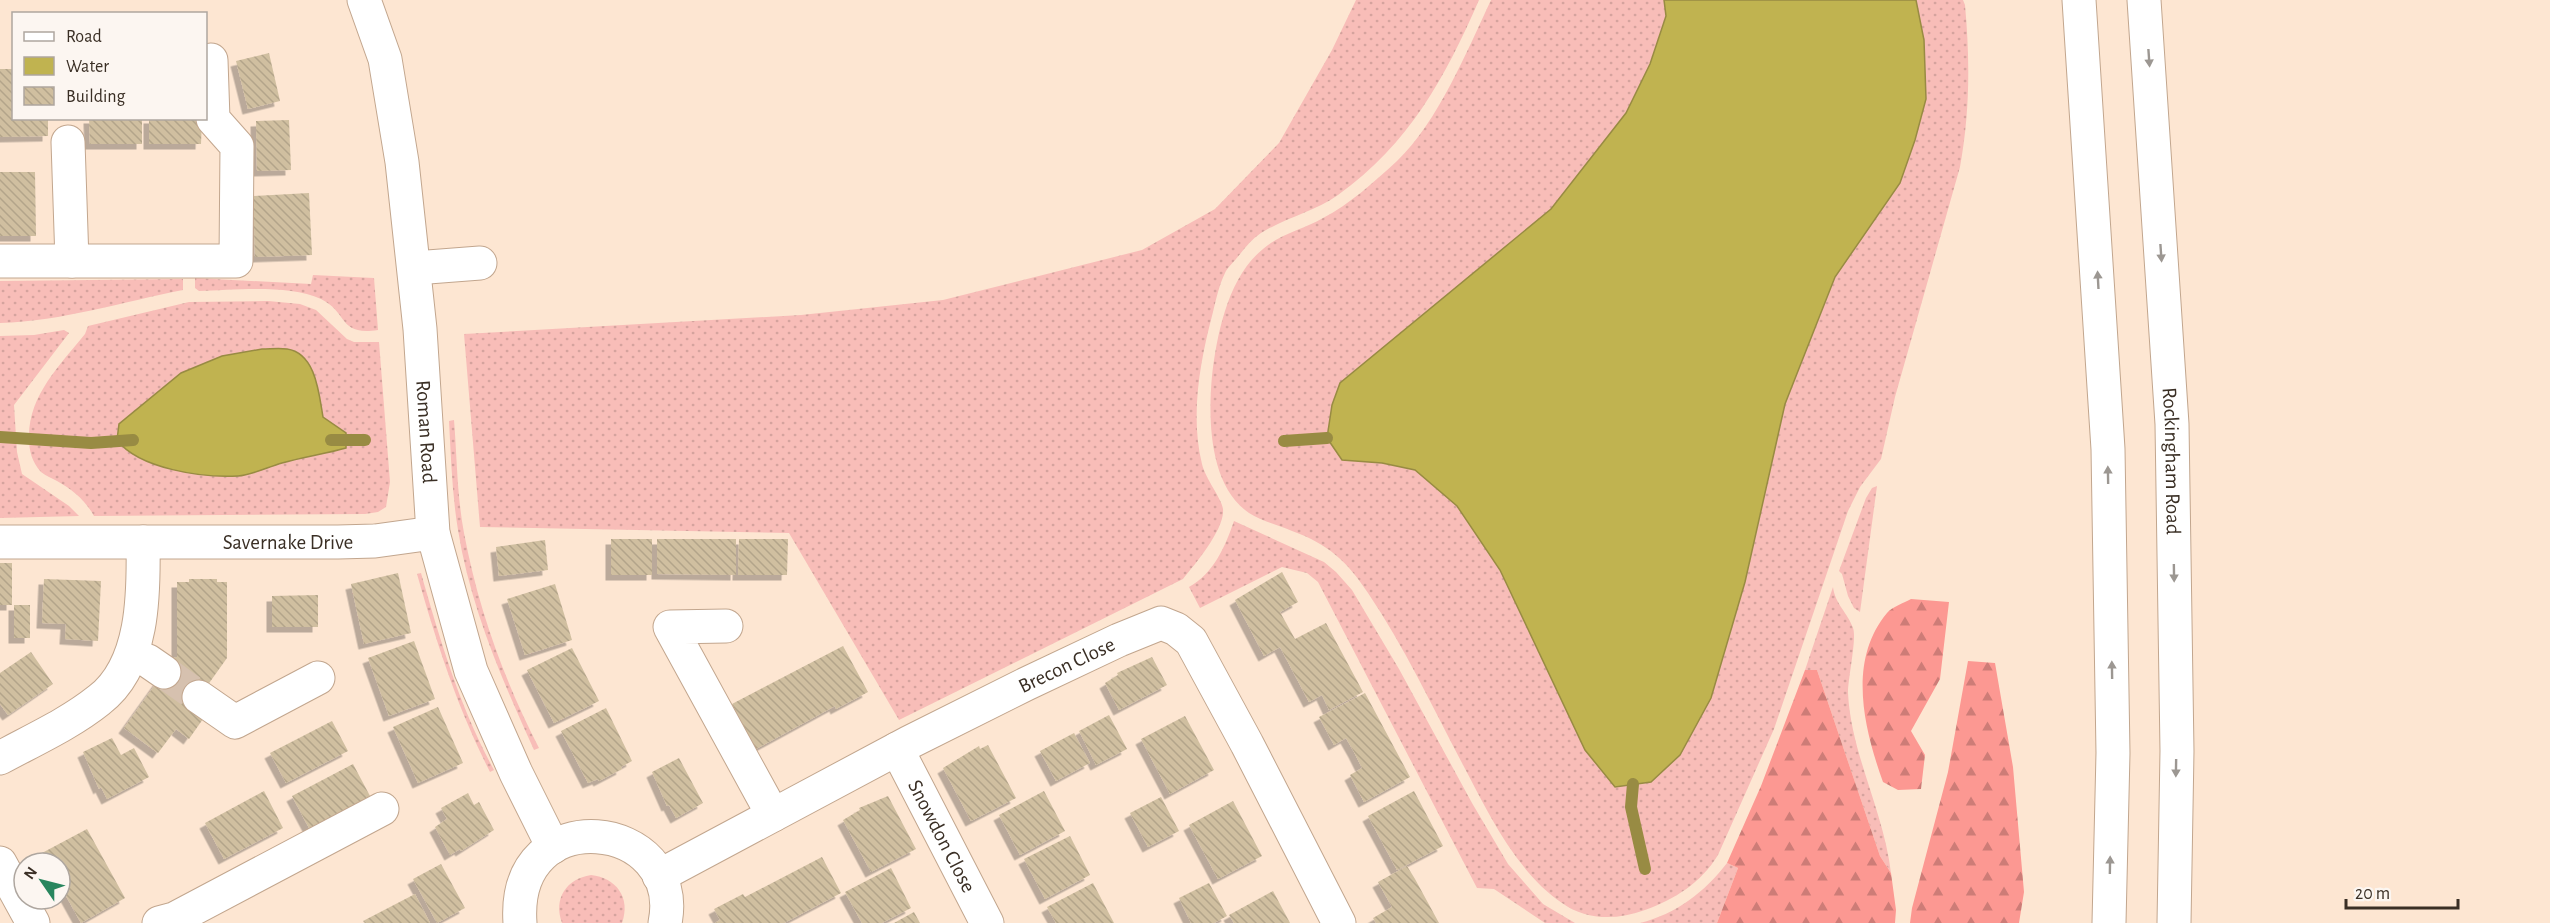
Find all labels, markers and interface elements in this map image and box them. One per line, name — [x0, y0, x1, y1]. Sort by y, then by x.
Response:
legend — [12, 12, 207, 120]
text: Road — [66, 28, 102, 46]
one-way arrow — [2144, 49, 2154, 68]
text: Water — [66, 58, 109, 76]
text: Building — [66, 88, 126, 106]
one-way arrow — [2157, 243, 2166, 262]
one-way arrow — [2093, 270, 2102, 289]
street label: Roman Road — [413, 380, 440, 484]
street label: Rockingham Road — [2159, 387, 2184, 535]
one-way arrow — [2104, 465, 2113, 484]
street label: Savernake Drive — [223, 531, 354, 553]
one-way arrow — [2169, 564, 2179, 583]
street label: Brecon Close — [1015, 633, 1118, 697]
one-way arrow — [2107, 660, 2116, 679]
one-way arrow — [2172, 759, 2181, 778]
street label: Snowdon Close — [904, 776, 980, 896]
north arrow — [12, 851, 72, 911]
one-way arrow — [2106, 855, 2115, 874]
text: N — [21, 864, 40, 882]
scale bar — [2346, 872, 2458, 910]
text: 20 m — [2355, 885, 2390, 903]

